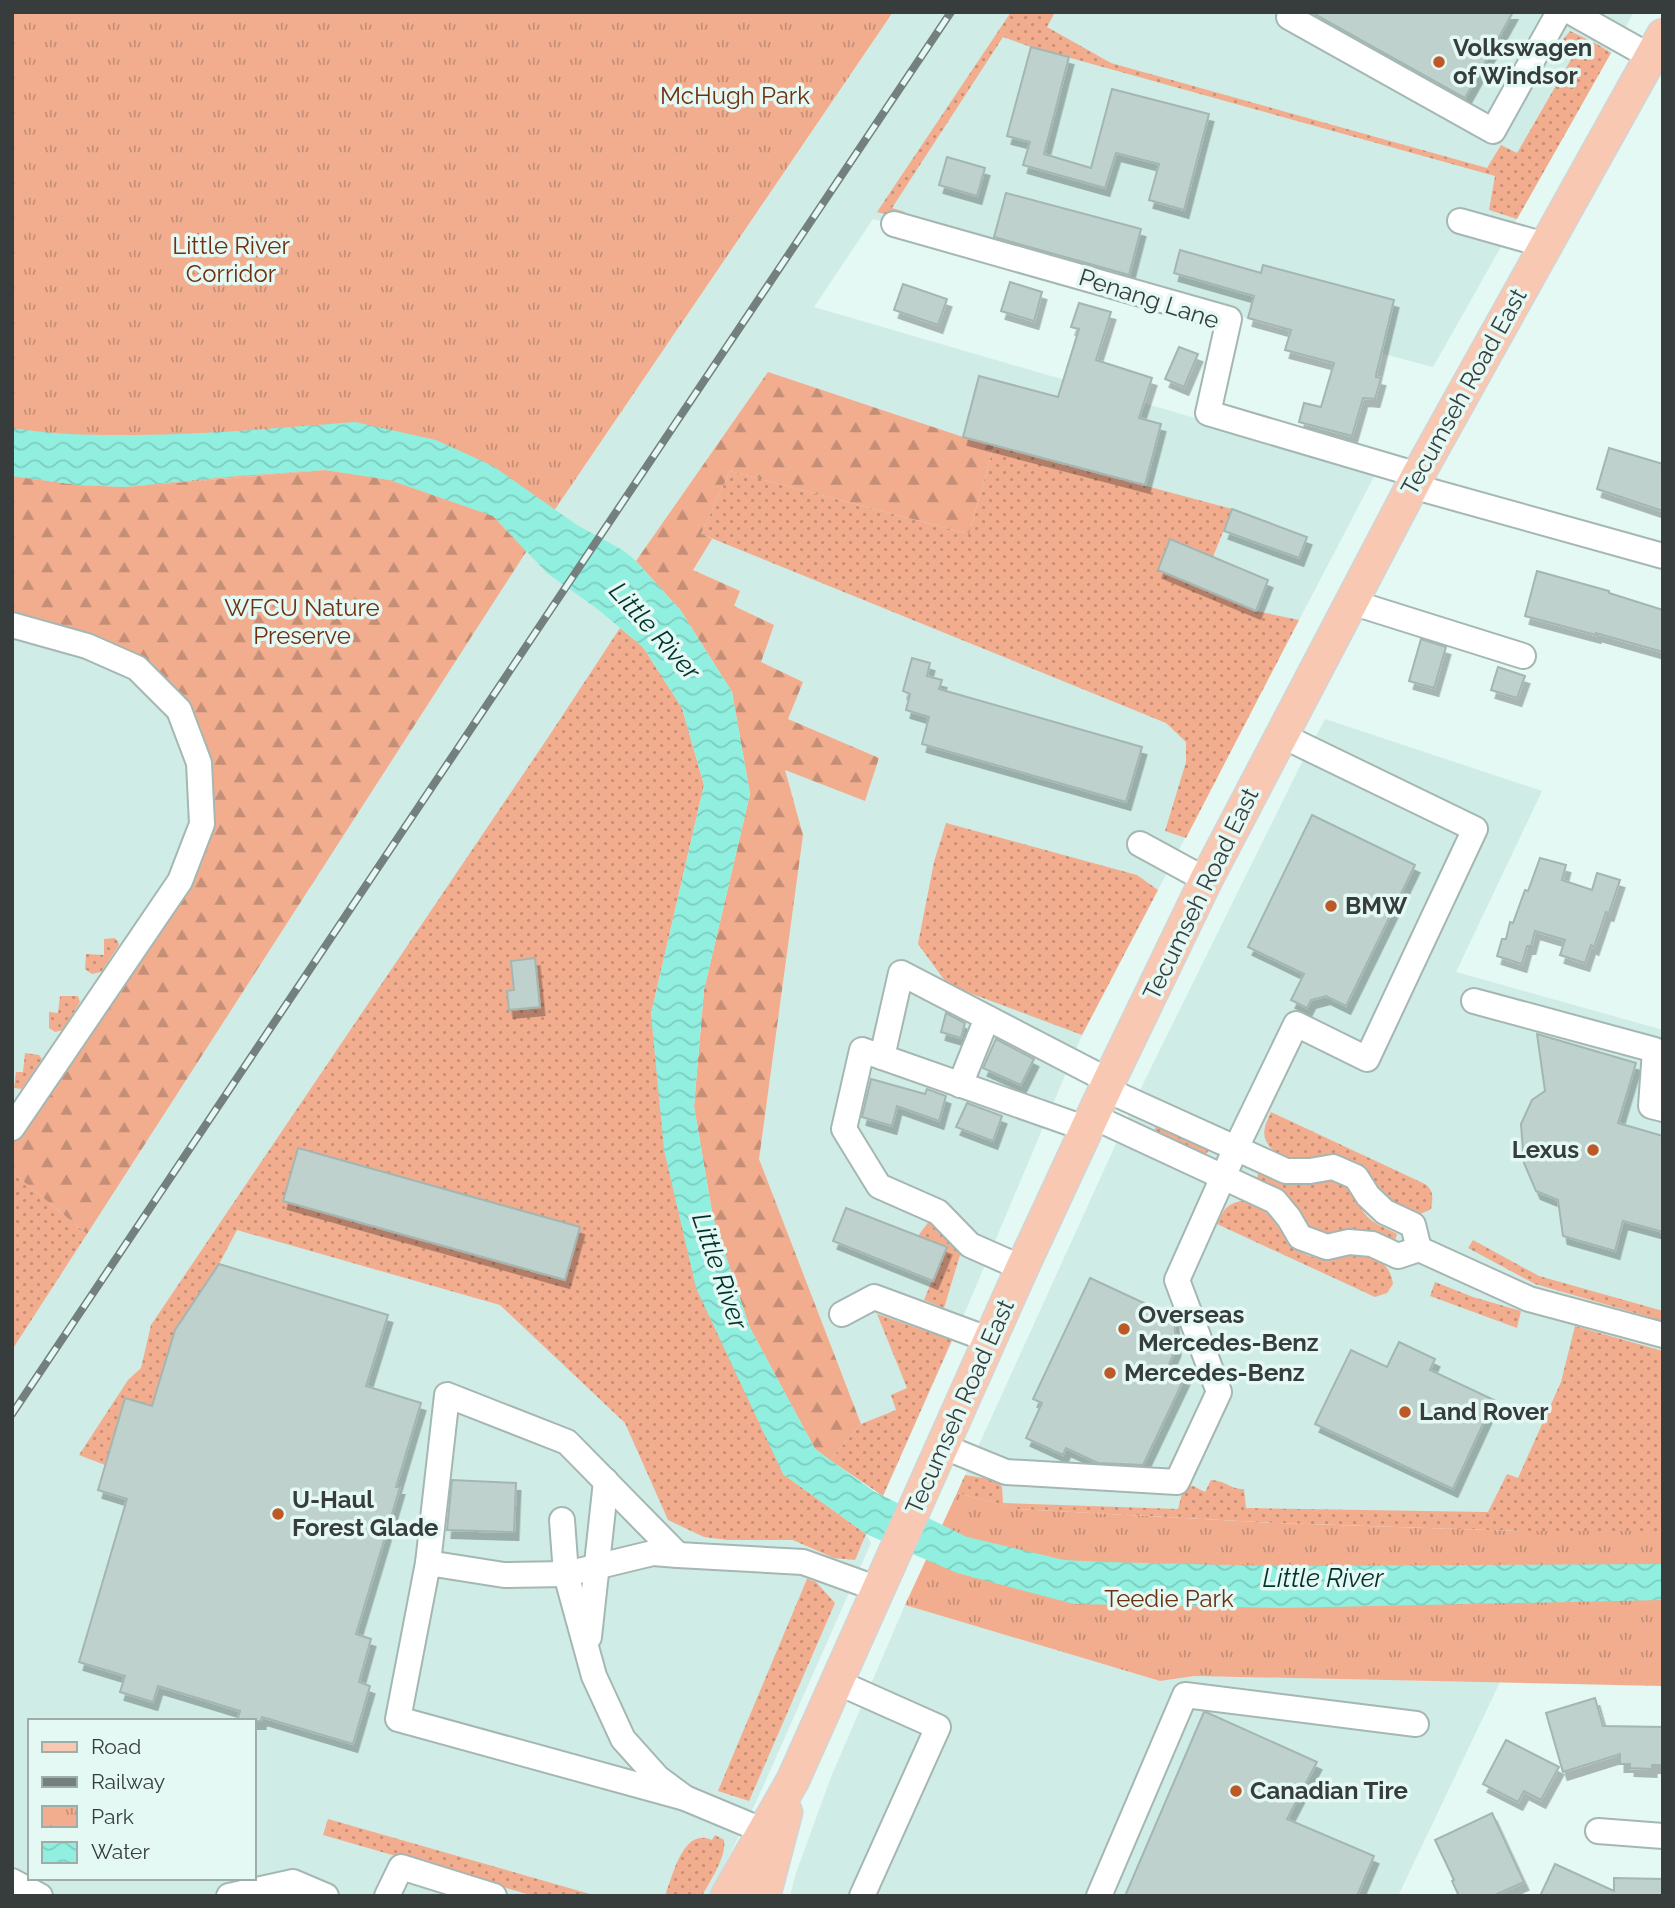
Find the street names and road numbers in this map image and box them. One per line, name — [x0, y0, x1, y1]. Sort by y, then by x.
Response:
street label: Penang Lane — [1075, 262, 1223, 335]
street label: Tecumseh Road East — [1395, 283, 1533, 500]
street label: Tecumseh Road East — [1137, 783, 1264, 1005]
street label: Tecumseh Road East — [899, 1295, 1020, 1519]

